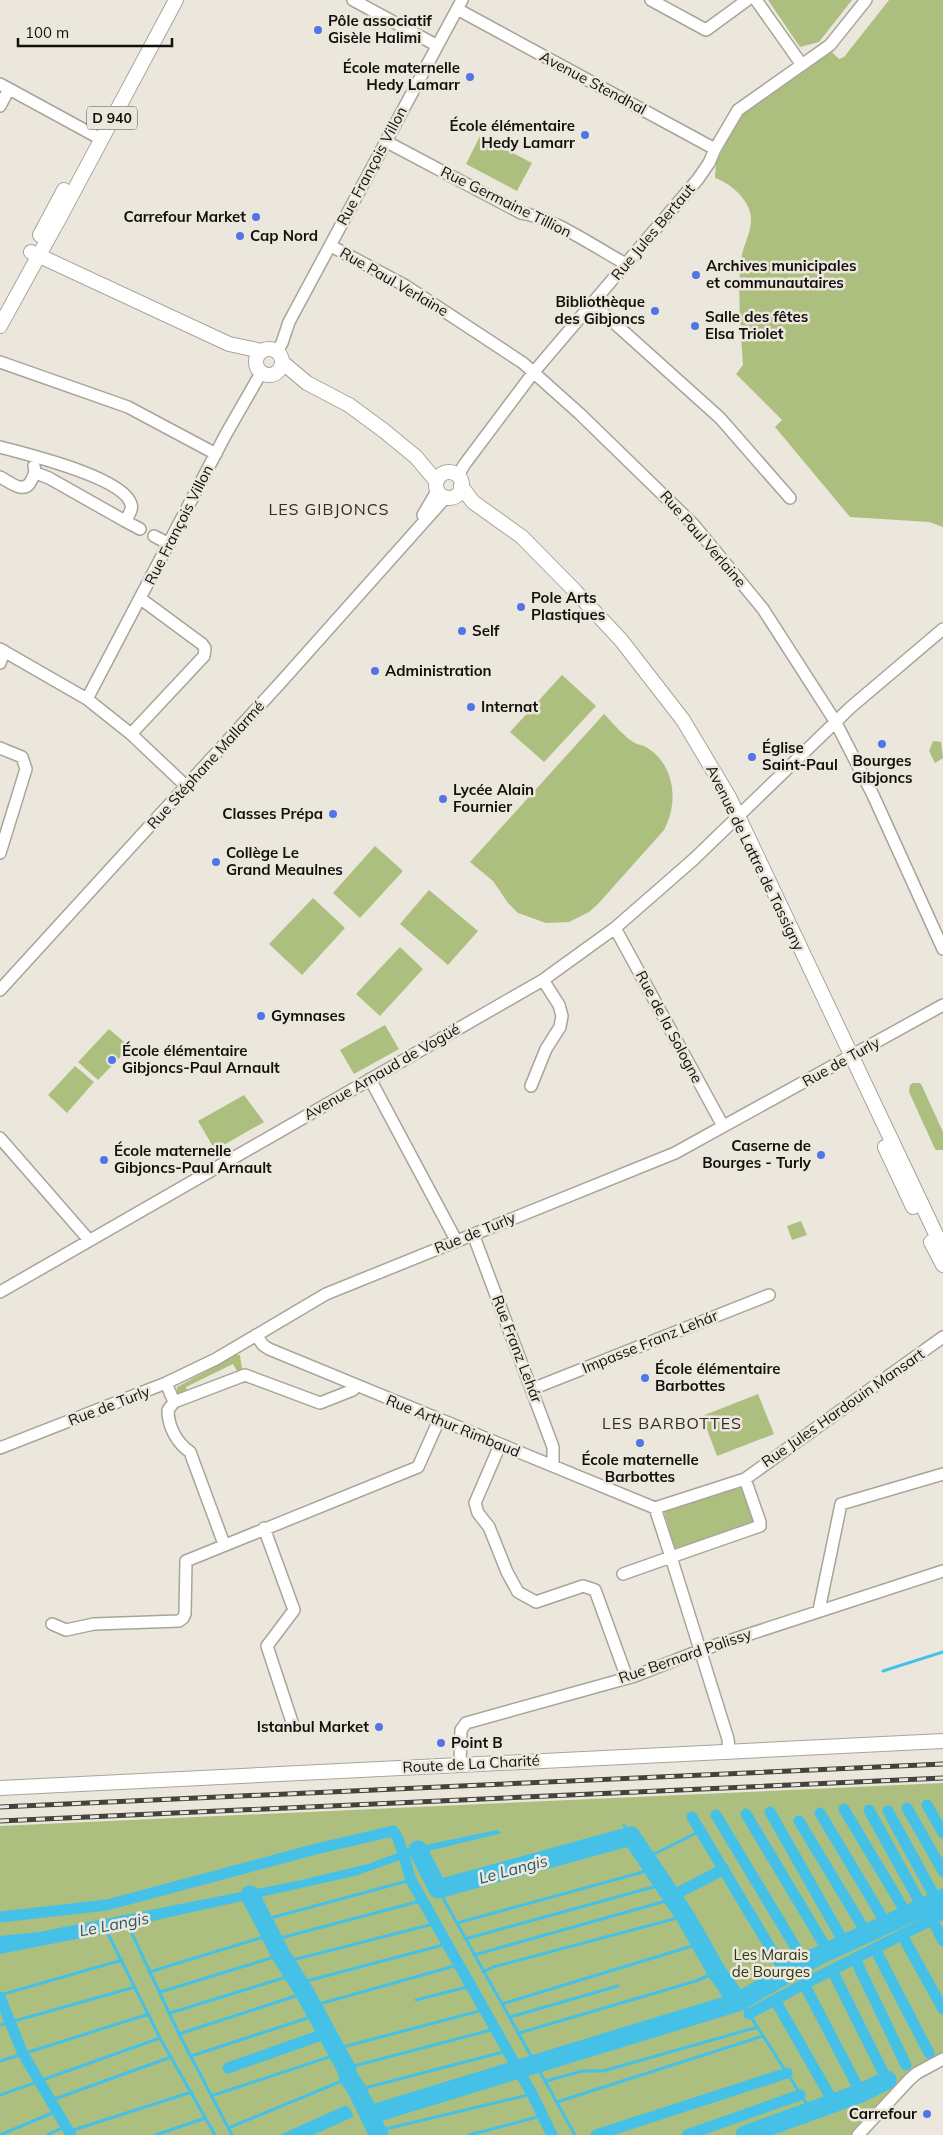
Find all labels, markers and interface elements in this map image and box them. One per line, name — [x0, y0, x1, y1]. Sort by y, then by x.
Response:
place label: Pôle associatif Gisèle Halimi — [328, 11, 432, 47]
scale bar — [18, 15, 171, 47]
text: 100 m — [25, 23, 69, 42]
marker: Pôle associatif Gisèle Halimi — [312, 24, 324, 36]
street label: Avenue Stendhal — [537, 46, 650, 119]
place label: École maternelle Hedy Lamarr — [343, 58, 460, 94]
marker: École maternelle Hedy Lamarr — [464, 71, 476, 83]
street label: Rue François Villon — [332, 103, 411, 228]
road number: D 940 — [87, 106, 137, 130]
place label: École élémentaire Hedy Lamarr — [450, 116, 575, 152]
marker: École élémentaire Hedy Lamarr — [579, 129, 591, 141]
street label: Rue Germaine Tillion — [438, 162, 575, 241]
street label: Rue Jules Bertaut — [607, 180, 699, 284]
place label: Carrefour Market — [123, 207, 246, 226]
marker: Carrefour Market — [250, 211, 262, 223]
place label: Cap Nord — [250, 226, 318, 245]
marker: Cap Nord — [234, 230, 246, 242]
street label: Rue Paul Verlaine — [337, 243, 452, 320]
place label: Archives municipales et communautaires — [706, 256, 857, 292]
marker: Archives municipales et communautaires — [690, 269, 702, 281]
place label: Bibliothèque des Gibjoncs — [555, 292, 645, 328]
marker: Bibliothèque des Gibjoncs — [649, 305, 661, 317]
place label: Salle des fêtes Elsa Triolet — [705, 307, 808, 343]
marker: Salle des fêtes Elsa Triolet — [689, 320, 701, 332]
street label: Rue François Villon — [140, 462, 217, 588]
street label: Rue Paul Verlaine — [656, 486, 751, 591]
district label: LES GIBJONCS — [269, 499, 390, 519]
place label: Pole Arts Plastiques — [531, 588, 605, 624]
marker: Pole Arts Plastiques — [515, 601, 527, 613]
place label: Self — [472, 621, 500, 640]
marker: Self — [456, 625, 468, 637]
place label: Administration — [385, 661, 492, 680]
marker: Administration — [369, 665, 381, 677]
street label: Rue Stéphane Mallarmé — [143, 697, 268, 833]
place label: Internat — [481, 697, 538, 716]
marker: Internat — [465, 701, 477, 713]
place label: Église Saint-Paul — [762, 738, 838, 774]
marker: Bourges Gibjoncs — [876, 738, 888, 750]
marker: Église Saint-Paul — [746, 751, 758, 763]
place label: Bourges Gibjoncs — [851, 751, 913, 787]
street label: Avenue de Lattre de Tassigny — [702, 762, 809, 954]
place label: Lycée Alain Fournier — [453, 780, 534, 816]
marker: Lycée Alain Fournier — [437, 793, 449, 805]
place label: Classes Prépa — [222, 804, 323, 823]
marker: Classes Prépa — [327, 808, 339, 820]
place label: Collège Le Grand Meaulnes — [226, 843, 343, 879]
marker: Collège Le Grand Meaulnes — [210, 856, 222, 868]
street label: Rue de la Sologne — [632, 967, 707, 1086]
place label: Gymnases — [271, 1006, 345, 1025]
marker: Gymnases — [255, 1010, 267, 1022]
street label: Avenue Arnaud de Vogüé — [300, 1019, 463, 1124]
street label: Rue de Turly — [799, 1032, 883, 1091]
place label: École élémentaire Gibjoncs-Paul Arnault — [122, 1041, 280, 1077]
marker: École élémentaire Gibjoncs-Paul Arnault — [106, 1054, 118, 1066]
place label: Caserne de Bourges - Turly — [702, 1136, 812, 1172]
place label: École maternelle Gibjoncs-Paul Arnault — [114, 1141, 272, 1177]
marker: Caserne de Bourges - Turly — [815, 1149, 827, 1161]
marker: École maternelle Gibjoncs-Paul Arnault — [98, 1154, 110, 1166]
street label: Rue de Turly — [431, 1208, 518, 1257]
street label: Rue Franz Lehár — [488, 1292, 547, 1406]
street label: Impasse Franz Lehár — [579, 1305, 721, 1377]
street label: Rue Jules Hardouin Mansart — [758, 1344, 928, 1471]
place label: École élémentaire Barbottes — [655, 1359, 780, 1395]
marker: École élémentaire Barbottes — [639, 1372, 651, 1384]
street label: Rue de Turly — [65, 1381, 152, 1430]
street label: Rue Arthur Rimbaud — [383, 1390, 523, 1461]
district label: LES BARBOTTES — [602, 1413, 742, 1433]
marker: École maternelle Barbottes — [634, 1437, 646, 1449]
place label: École maternelle Barbottes — [581, 1450, 699, 1486]
street label: Rue Bernard Palissy — [616, 1624, 754, 1687]
place label: Istanbul Market — [257, 1717, 369, 1736]
marker: Istanbul Market — [373, 1721, 385, 1733]
place label: Point B — [451, 1733, 503, 1752]
marker: Point B — [435, 1737, 447, 1749]
street label: Route de La Charité — [402, 1750, 540, 1777]
water label: Le Langis — [476, 1850, 550, 1888]
water label: Le Langis — [77, 1907, 151, 1941]
park label: Les Marais de Bourges — [732, 1945, 810, 1981]
place label: Carrefour — [849, 2104, 917, 2123]
marker: Carrefour — [921, 2108, 933, 2120]

